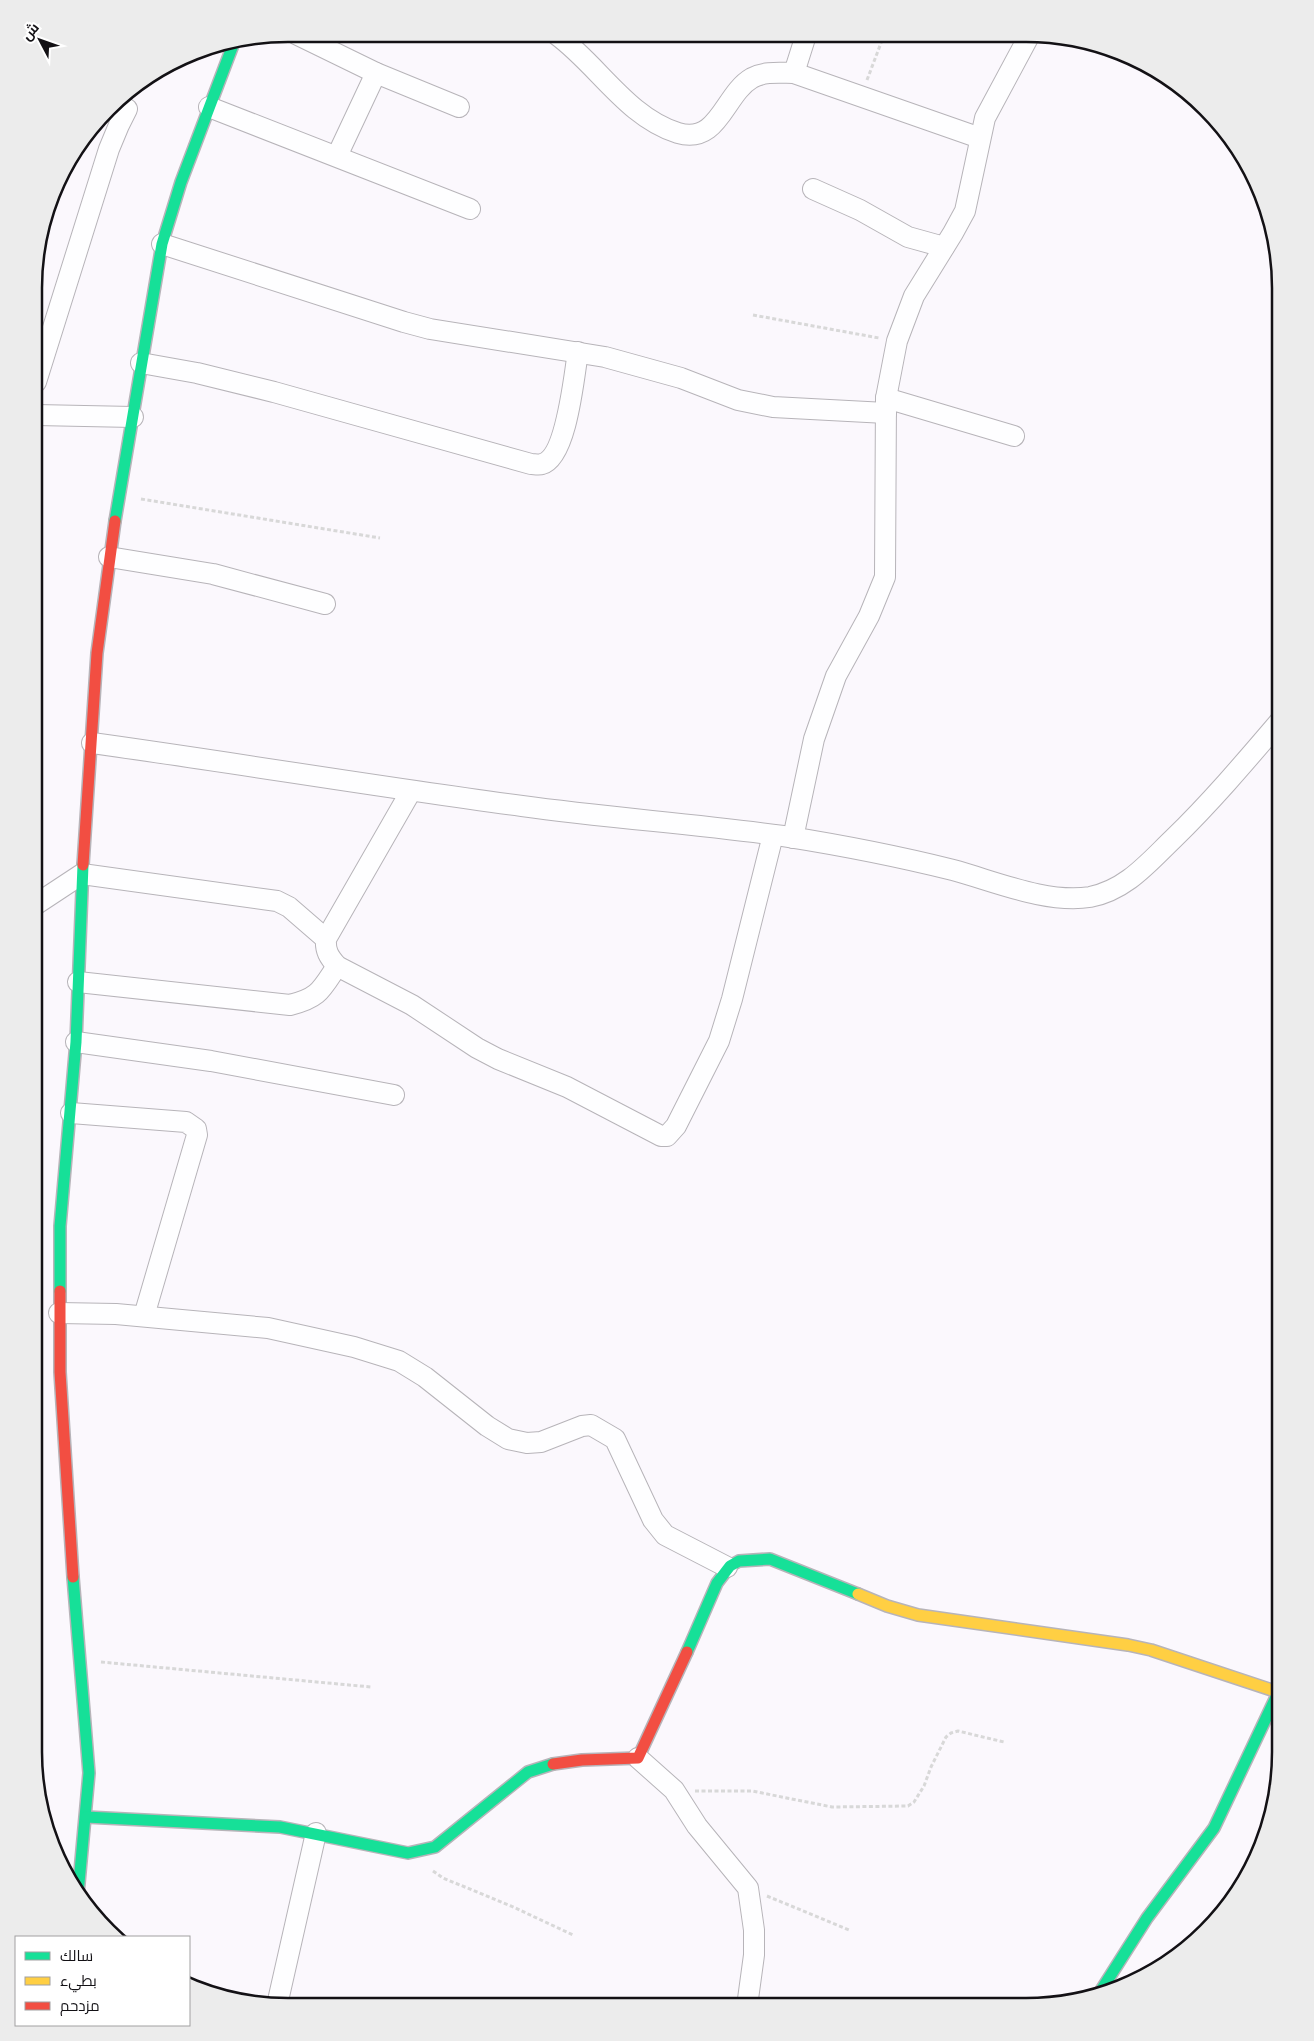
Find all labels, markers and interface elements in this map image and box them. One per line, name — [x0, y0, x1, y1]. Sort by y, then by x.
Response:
north arrow — [15, 15, 65, 65]
text: ش — [18, 19, 43, 44]
legend — [15, 1936, 190, 2026]
text: سالك — [60, 1947, 93, 1965]
text: بطيء — [60, 1972, 97, 1993]
text: مزدحم — [60, 1997, 100, 2016]

